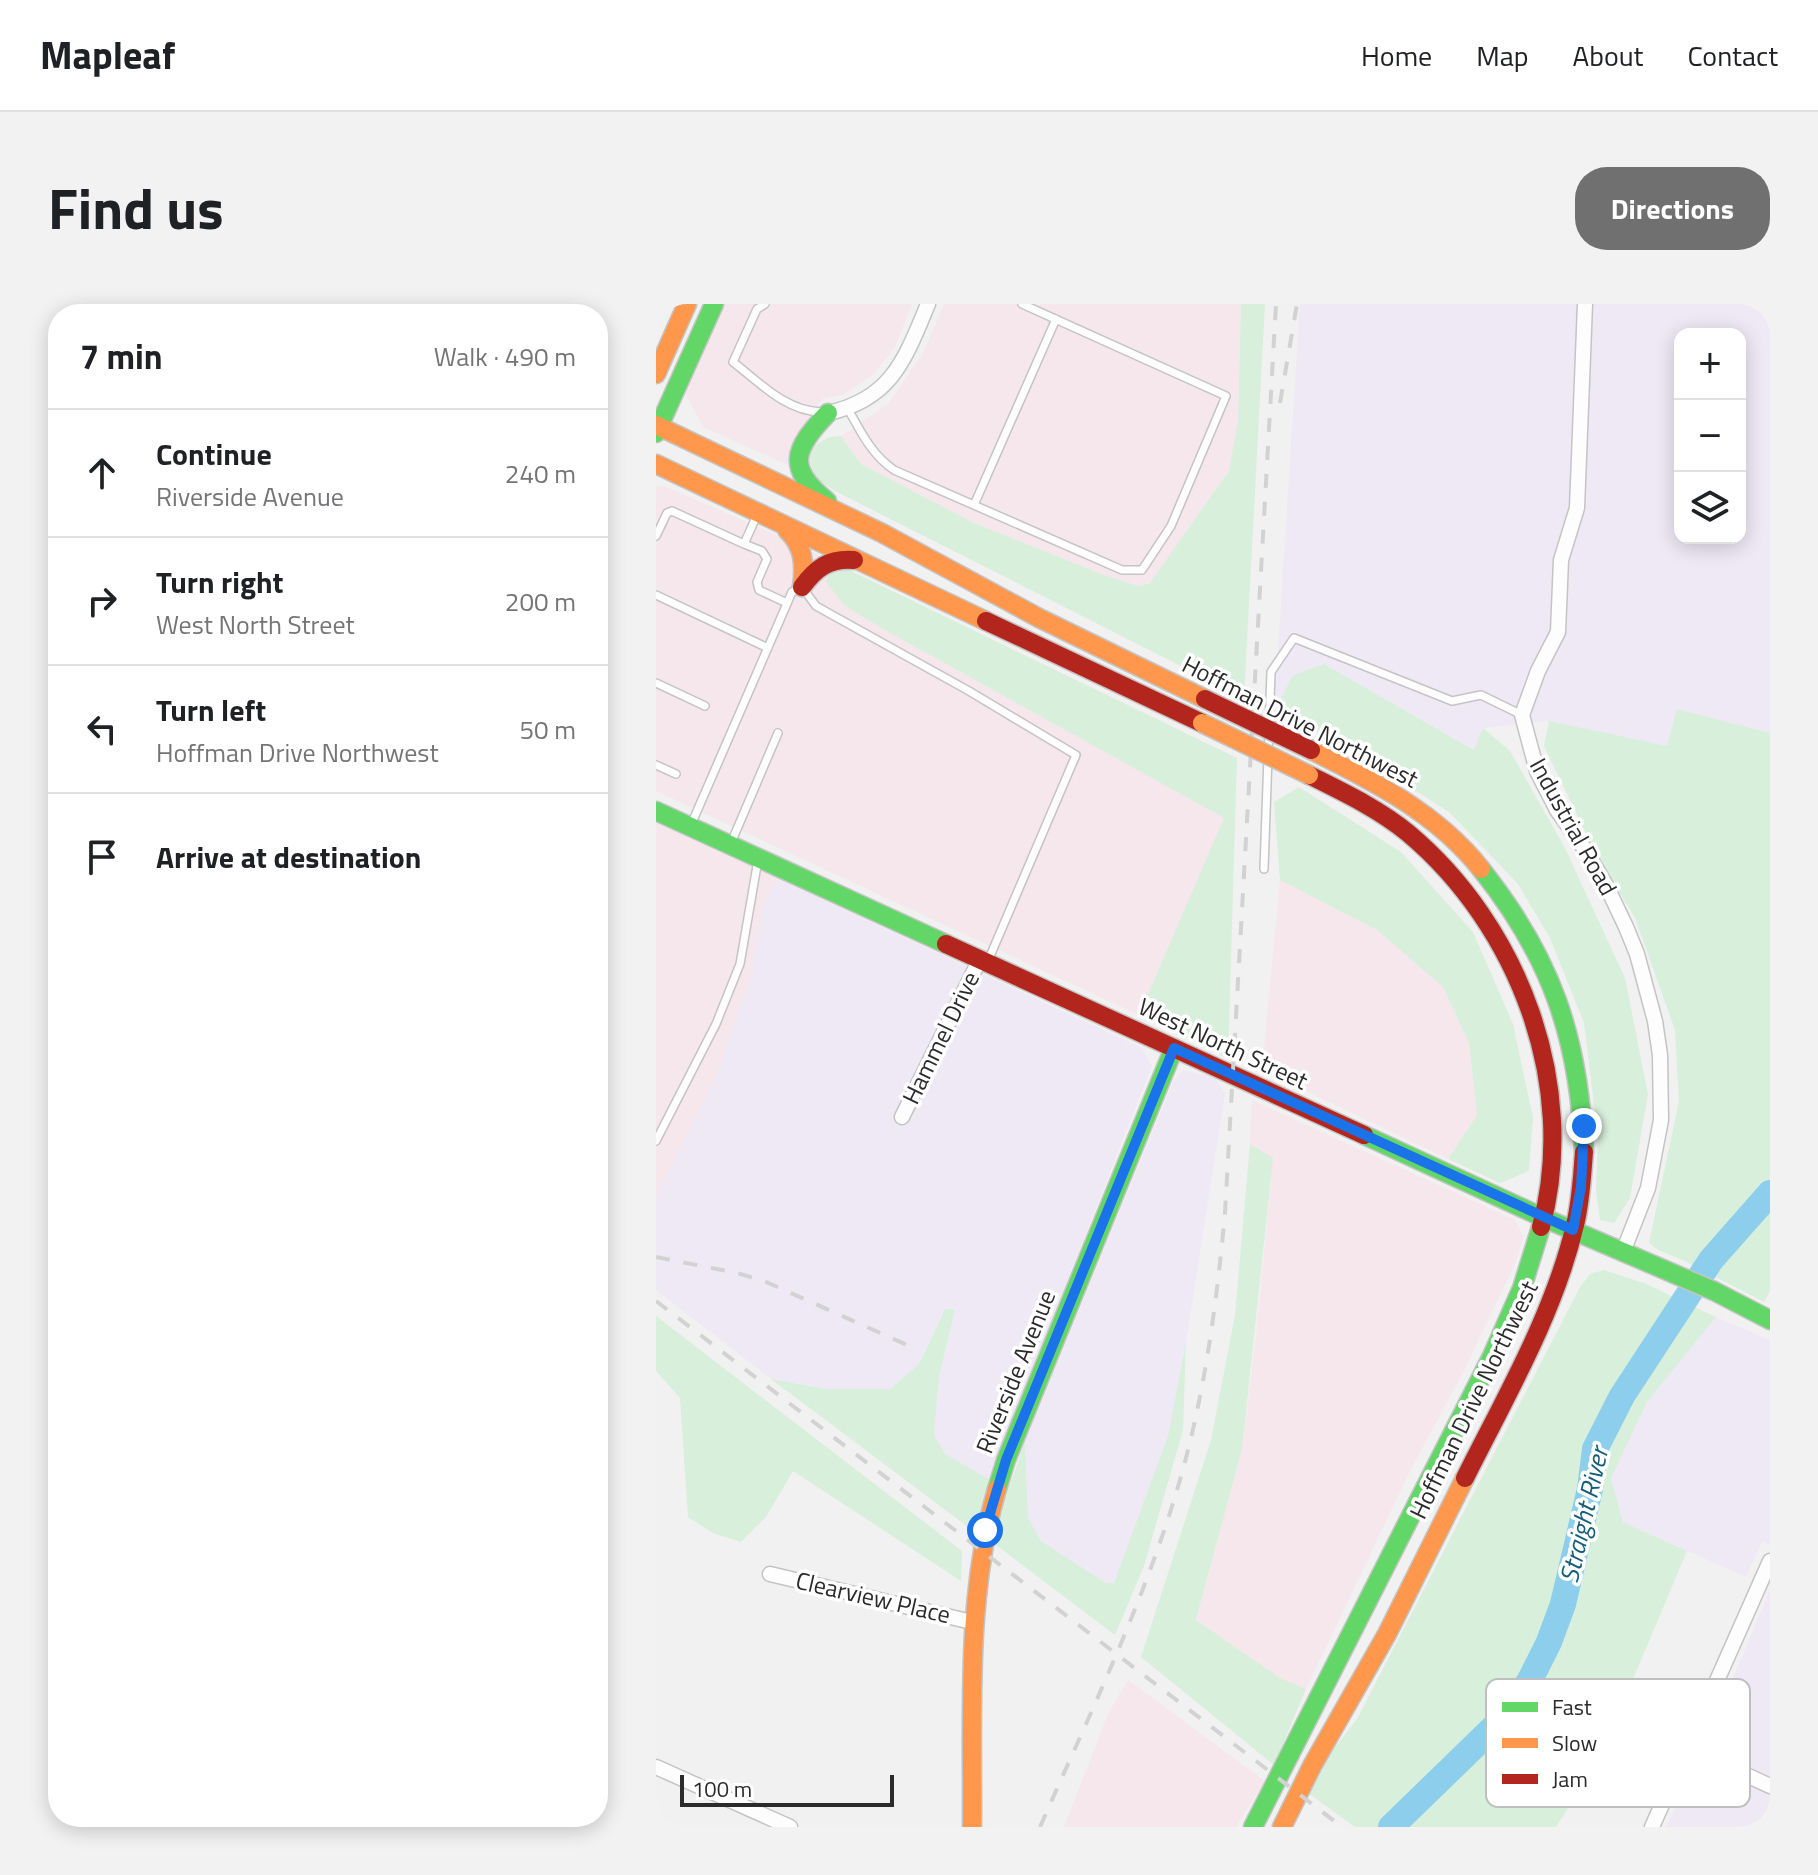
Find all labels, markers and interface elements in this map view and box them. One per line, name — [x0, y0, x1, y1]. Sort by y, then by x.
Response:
text: Mapleaf — [40, 26, 175, 84]
text: Home — [1361, 34, 1432, 77]
text: Map — [1476, 34, 1529, 77]
text: About — [1573, 34, 1643, 77]
text: Contact — [1687, 34, 1778, 77]
text: Find us — [48, 166, 224, 251]
button: Directions — [1575, 167, 1770, 250]
map controls — [1674, 328, 1746, 544]
button: + — [1674, 328, 1746, 400]
text: 7 min — [80, 330, 163, 382]
text: Walk · 490 m — [434, 337, 576, 376]
button: − — [1674, 400, 1746, 472]
text: Continue — [156, 431, 272, 477]
icon: ahead — [80, 451, 124, 495]
text: 240 m — [505, 454, 576, 493]
button: layers — [1674, 472, 1746, 544]
text: Riverside Avenue — [156, 477, 344, 516]
text: Turn right — [156, 559, 284, 605]
icon: right — [80, 579, 124, 623]
text: 200 m — [505, 582, 576, 621]
text: West North Street — [156, 605, 355, 644]
street label: Hoffman Drive Northwest — [1176, 646, 1425, 797]
text: Turn left — [156, 687, 266, 733]
icon: left — [80, 707, 124, 751]
text: 50 m — [519, 710, 576, 749]
text: Hoffman Drive Northwest — [156, 733, 439, 772]
street label: Industrial Road — [1521, 751, 1627, 902]
text: Arrive at destination — [156, 834, 421, 880]
icon: arrive — [80, 835, 124, 879]
street label: Hammel Drive — [892, 965, 988, 1110]
street label: West North Street — [1133, 988, 1315, 1098]
route end — [1566, 1108, 1602, 1144]
street label: Hoffman Drive Northwest — [1400, 1274, 1547, 1525]
street label: Riverside Avenue — [966, 1284, 1064, 1459]
water label: Straight River — [1549, 1440, 1619, 1587]
route start — [967, 1512, 1003, 1548]
street label: Clearview Place — [792, 1562, 954, 1632]
legend — [1486, 1679, 1750, 1807]
text: Fast — [1552, 1690, 1592, 1724]
text: Slow — [1552, 1726, 1598, 1760]
text: Jam — [1552, 1762, 1588, 1796]
scale bar — [680, 1771, 894, 1807]
text: 100 m — [692, 1772, 752, 1806]

